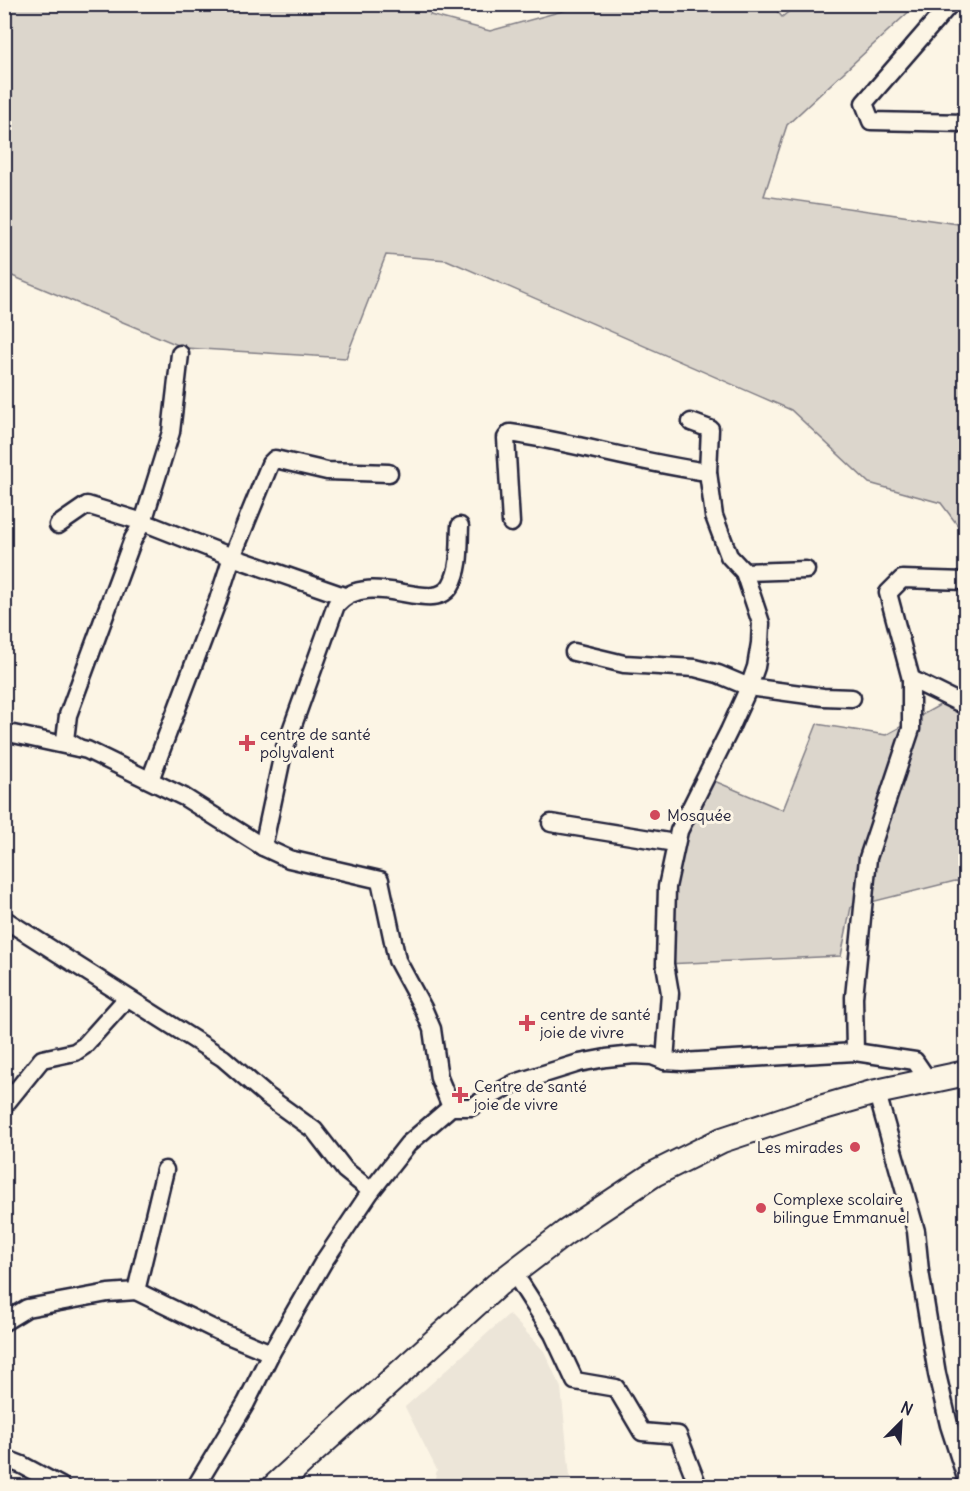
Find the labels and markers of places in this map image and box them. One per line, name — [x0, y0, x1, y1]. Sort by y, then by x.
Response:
place label: centre de santé polyvalent — [260, 724, 371, 762]
marker: centre de santé polyvalent — [238, 734, 256, 752]
place label: Mosquée — [667, 805, 731, 825]
marker: Mosquée — [648, 808, 662, 822]
place label: centre de santé joie de vivre — [539, 1004, 651, 1042]
marker: centre de santé joie de vivre — [518, 1014, 536, 1032]
place label: Centre de santé joie de vivre — [473, 1076, 587, 1114]
marker: Centre de santé joie de vivre — [451, 1086, 469, 1104]
place label: Les mirades — [757, 1137, 843, 1157]
marker: Les mirades — [848, 1140, 862, 1154]
place label: Complexe scolaire bilingue Emmanuel — [773, 1189, 910, 1227]
marker: Complexe scolaire bilingue Emmanuel — [754, 1201, 768, 1215]

